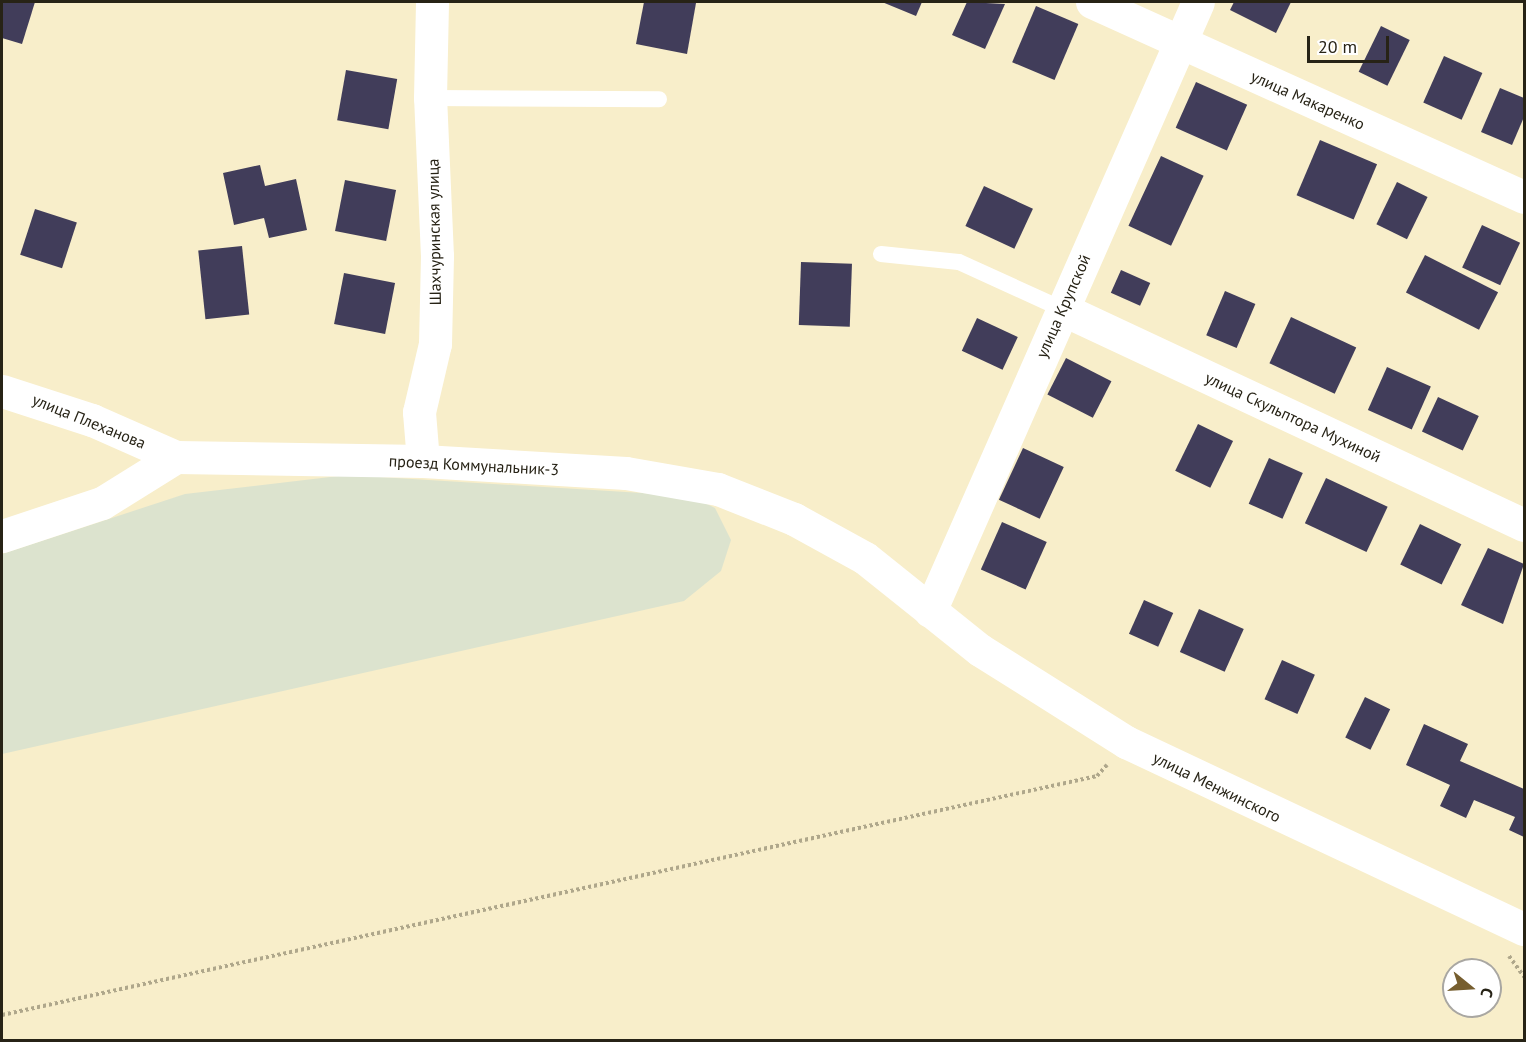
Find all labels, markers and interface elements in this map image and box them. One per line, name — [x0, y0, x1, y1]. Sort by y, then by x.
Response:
scale bar — [1310, 24, 1392, 62]
text: 20 m — [1318, 35, 1357, 58]
street label: улица Макаренко — [1248, 66, 1368, 134]
street label: Шахчуринская улица — [423, 158, 445, 306]
street label: улица Крупской — [1032, 251, 1094, 361]
street label: улица Скульптора Мухиной — [1202, 368, 1384, 466]
street label: улица Плеханова — [29, 389, 149, 453]
street label: проезд Коммунальник-3 — [388, 451, 560, 479]
street label: улица Менжинского — [1150, 748, 1284, 826]
north arrow — [1442, 958, 1502, 1018]
text: С — [1476, 986, 1498, 1000]

